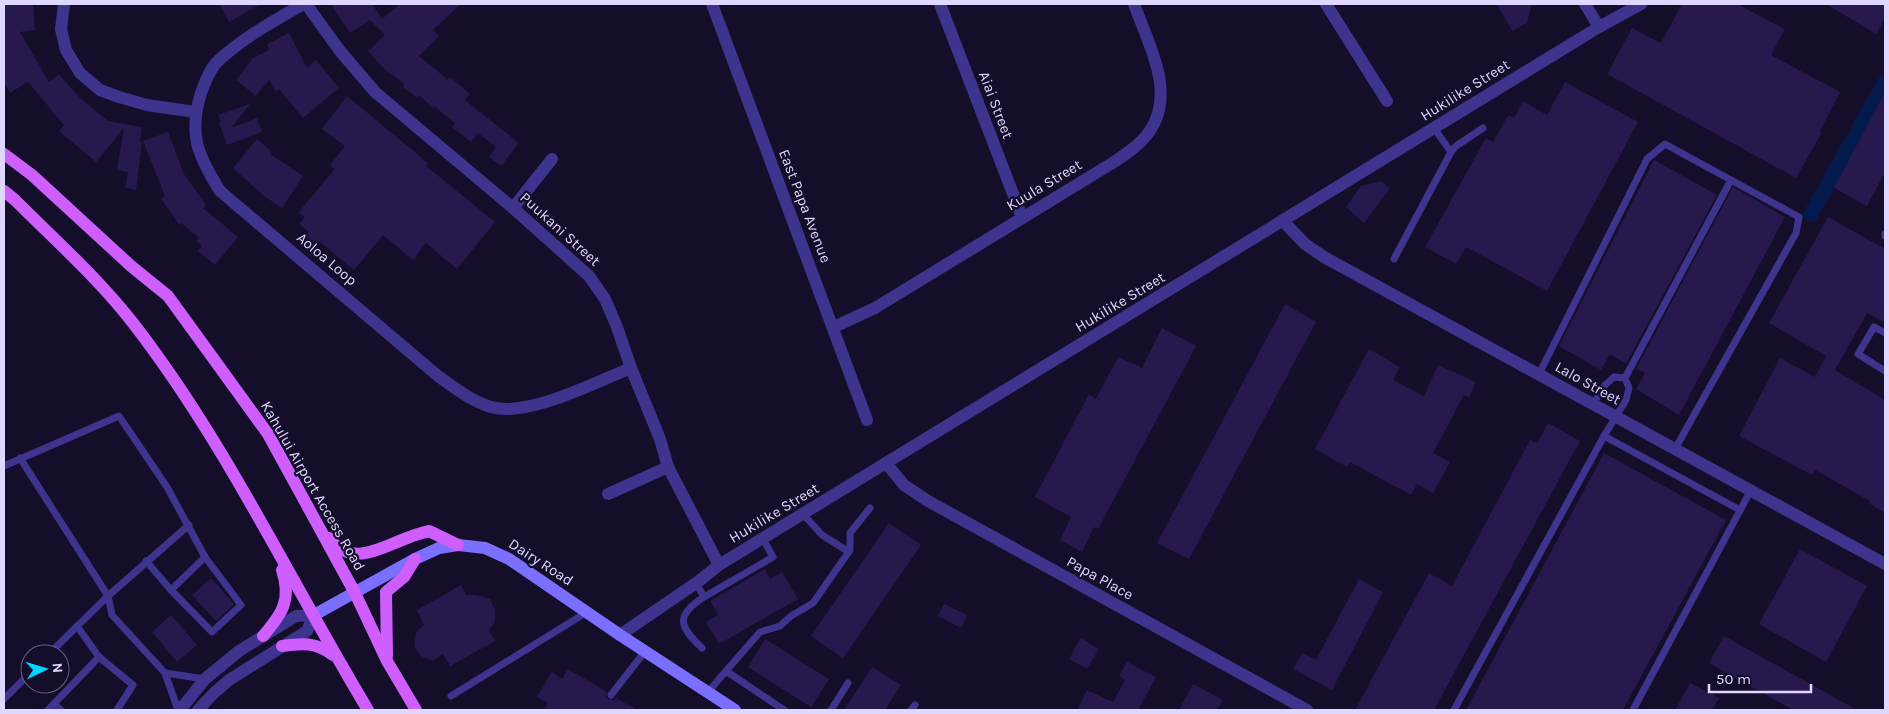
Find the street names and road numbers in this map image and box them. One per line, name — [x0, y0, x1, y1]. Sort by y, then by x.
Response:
street label: Hukilike Street — [1417, 55, 1513, 125]
street label: Aiai Street — [975, 69, 1017, 141]
street label: East Papa Avenue — [775, 147, 835, 265]
street label: Kuula Street — [1003, 155, 1085, 214]
street label: Puukani Street — [516, 188, 604, 270]
street label: Aoloa Loop — [293, 229, 361, 289]
street label: Hukilike Street — [1072, 268, 1168, 336]
street label: Lalo Street — [1552, 358, 1624, 409]
street label: Kahului Airport Access Road — [257, 398, 369, 574]
street label: Hukilike Street — [726, 479, 822, 547]
street label: Dairy Road — [505, 535, 577, 589]
street label: Papa Place — [1064, 552, 1136, 604]

